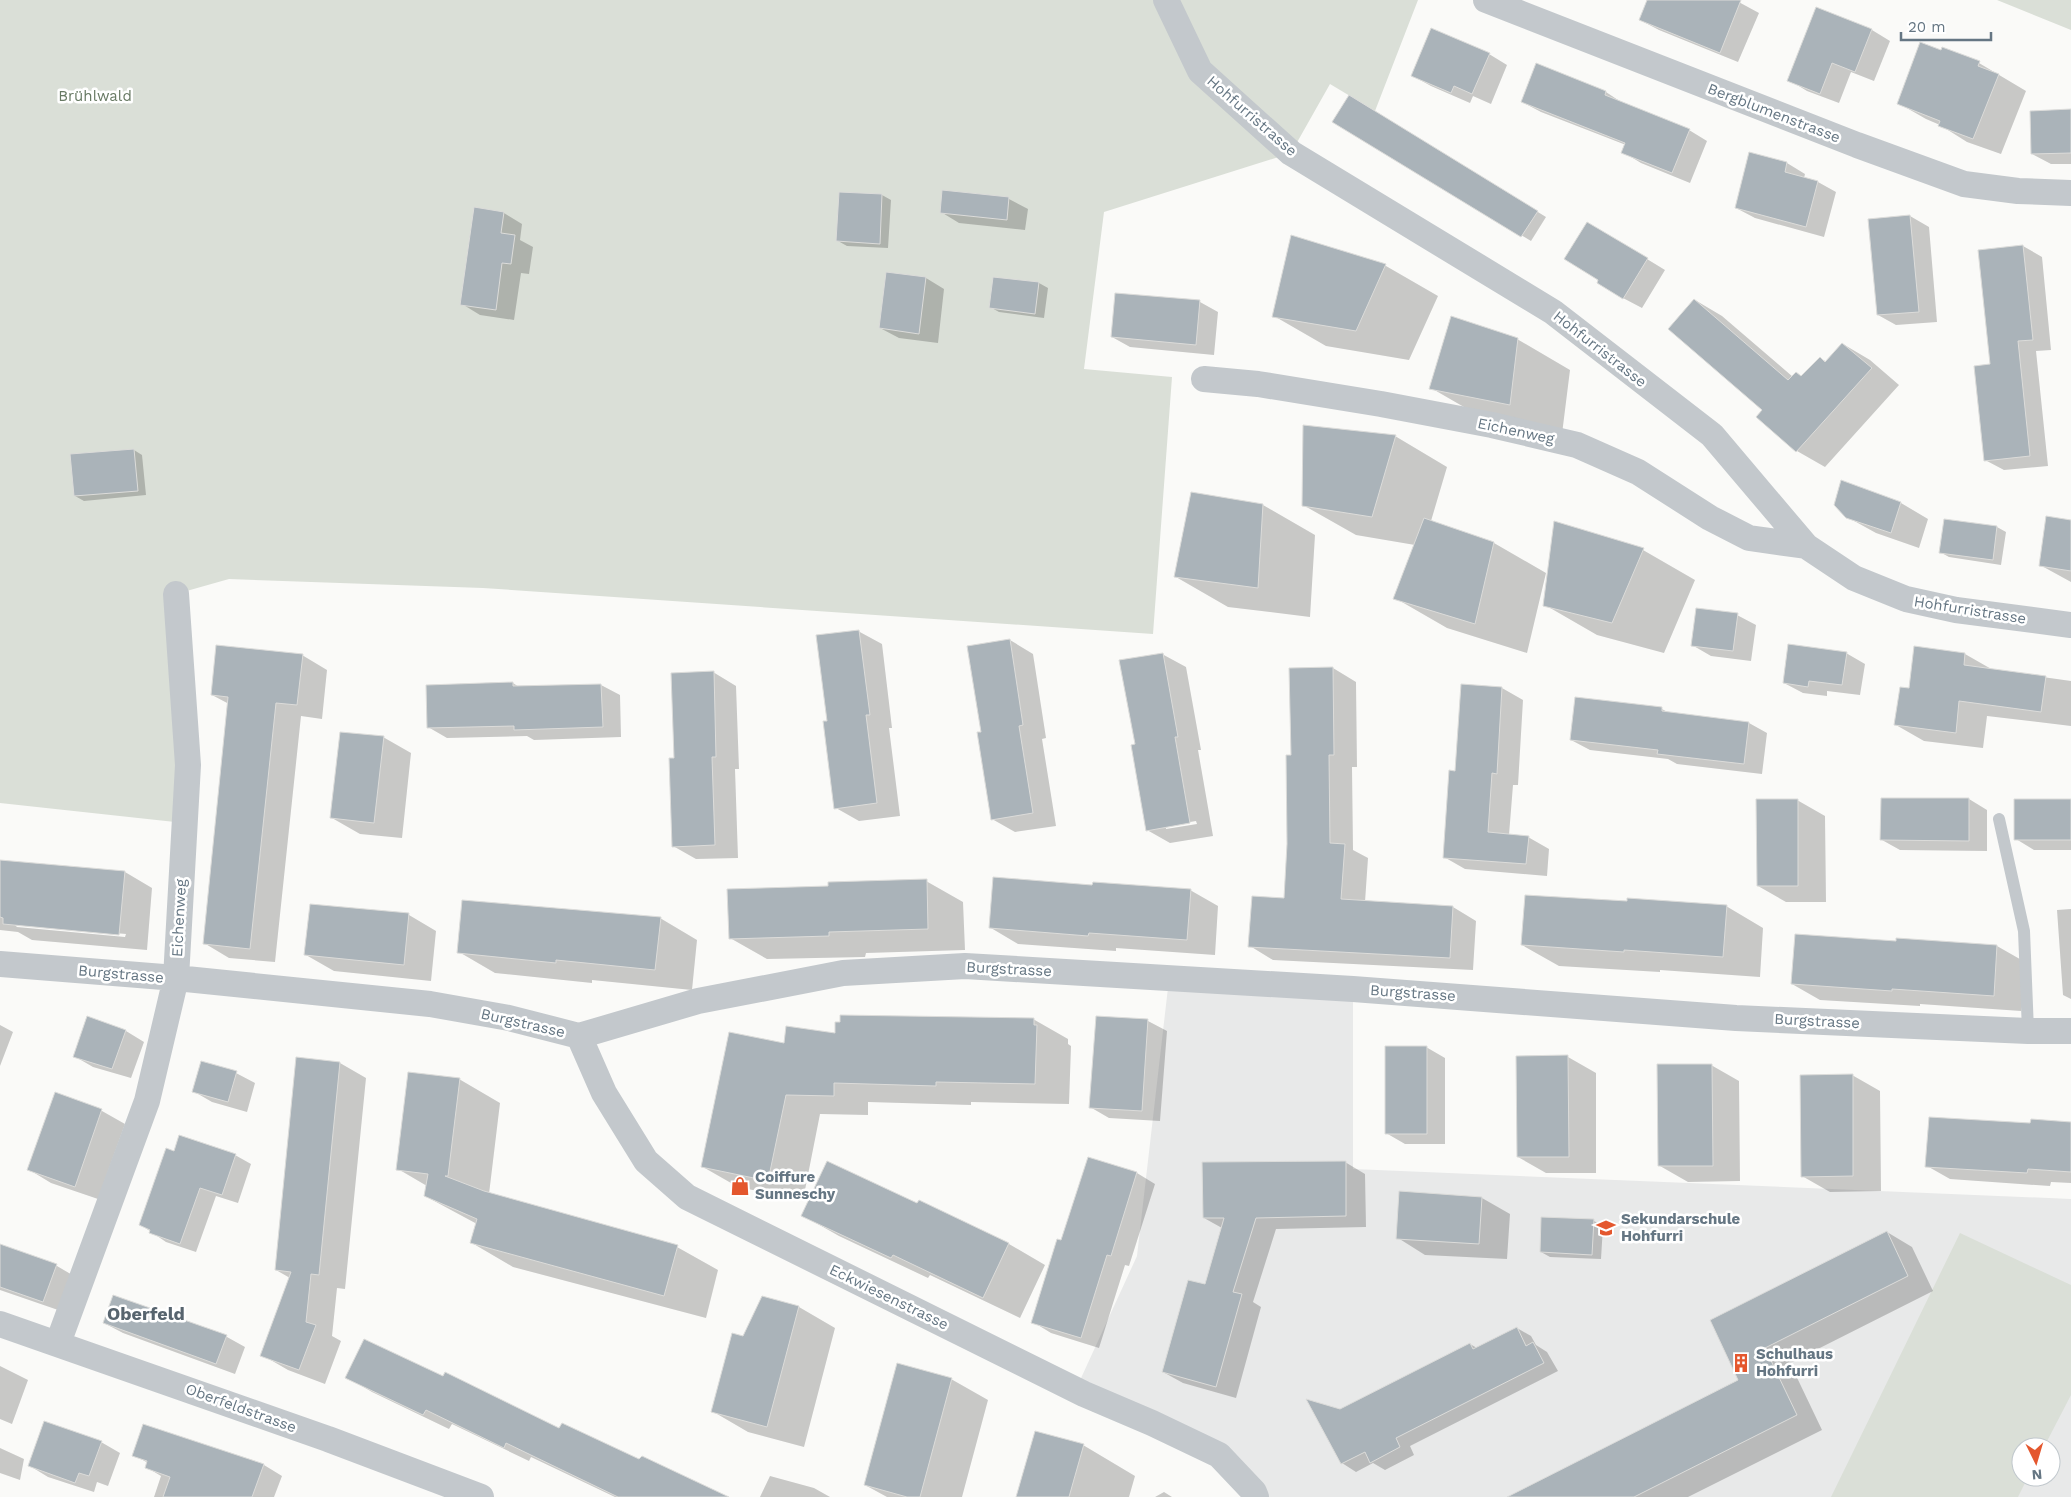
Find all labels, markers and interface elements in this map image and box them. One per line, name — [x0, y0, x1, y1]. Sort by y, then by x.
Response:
scale bar — [1901, 10, 1991, 42]
text: 20 m — [1908, 18, 1946, 36]
street label: Hohfurristrasse — [1203, 72, 1301, 160]
street label: Bergblumenstrasse — [1705, 79, 1843, 147]
park label: Brühlwald — [58, 87, 132, 105]
street label: Hohfurristrasse — [1550, 307, 1650, 391]
street label: Eichenweg — [1476, 414, 1556, 448]
street label: Hohfurristrasse — [1913, 592, 2027, 628]
street label: Eichenweg — [168, 879, 190, 957]
street label: Burgstrasse — [966, 958, 1052, 980]
street label: Burgstrasse — [77, 961, 165, 987]
street label: Burgstrasse — [1370, 981, 1456, 1005]
street label: Burgstrasse — [479, 1005, 567, 1041]
street label: Burgstrasse — [1774, 1010, 1860, 1032]
place label: Coiffure Sunneschy — [755, 1168, 836, 1203]
shop icon: Coiffure Sunneschy — [729, 1175, 751, 1197]
place label: Sekundarschule Hohfurri — [1621, 1210, 1741, 1245]
school or university icon: Sekundarschule Hohfurri — [1595, 1217, 1617, 1239]
street label: Eckwiesenstrasse — [827, 1260, 951, 1334]
district label: Oberfeld — [107, 1303, 185, 1324]
place label: Schulhaus Hohfurri — [1756, 1345, 1833, 1380]
building icon: Schulhaus Hohfurri — [1730, 1352, 1752, 1374]
street label: Oberfeldstrasse — [183, 1380, 299, 1436]
north arrow — [2011, 1437, 2061, 1487]
text: N — [2031, 1467, 2043, 1483]

